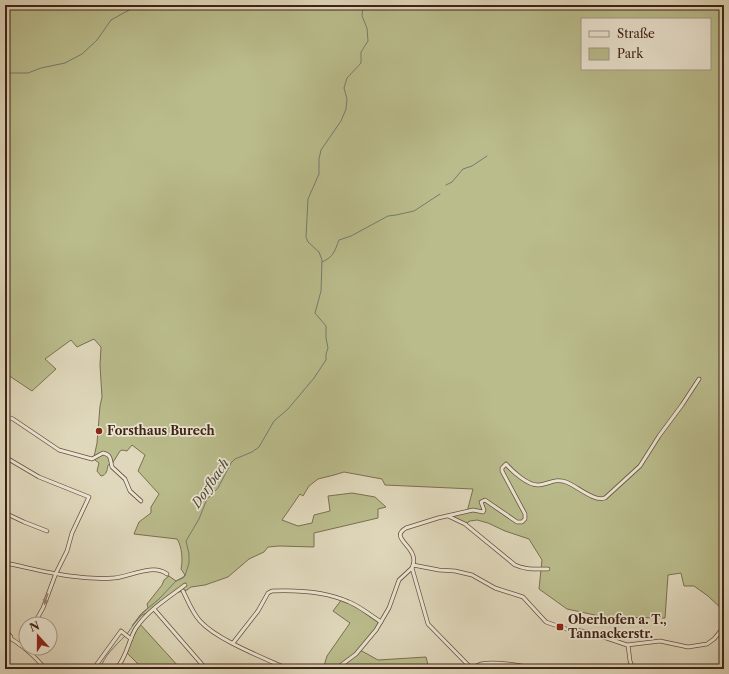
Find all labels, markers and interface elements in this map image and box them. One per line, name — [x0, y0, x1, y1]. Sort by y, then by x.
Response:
legend — [581, 18, 711, 70]
text: Straße — [617, 26, 655, 41]
text: Park — [617, 46, 644, 61]
place label: Forsthaus Burech — [107, 423, 216, 438]
marker: Forsthaus Burech — [94, 426, 104, 436]
water label: Dorfbach — [187, 455, 232, 511]
one-way arrow — [43, 593, 49, 605]
place label: Oberhofen a. T., Tannackerstr. — [568, 612, 667, 641]
north arrow — [18, 616, 58, 656]
text: N — [27, 618, 42, 635]
marker: Oberhofen a. T., Tannackerstr. — [555, 622, 565, 632]

